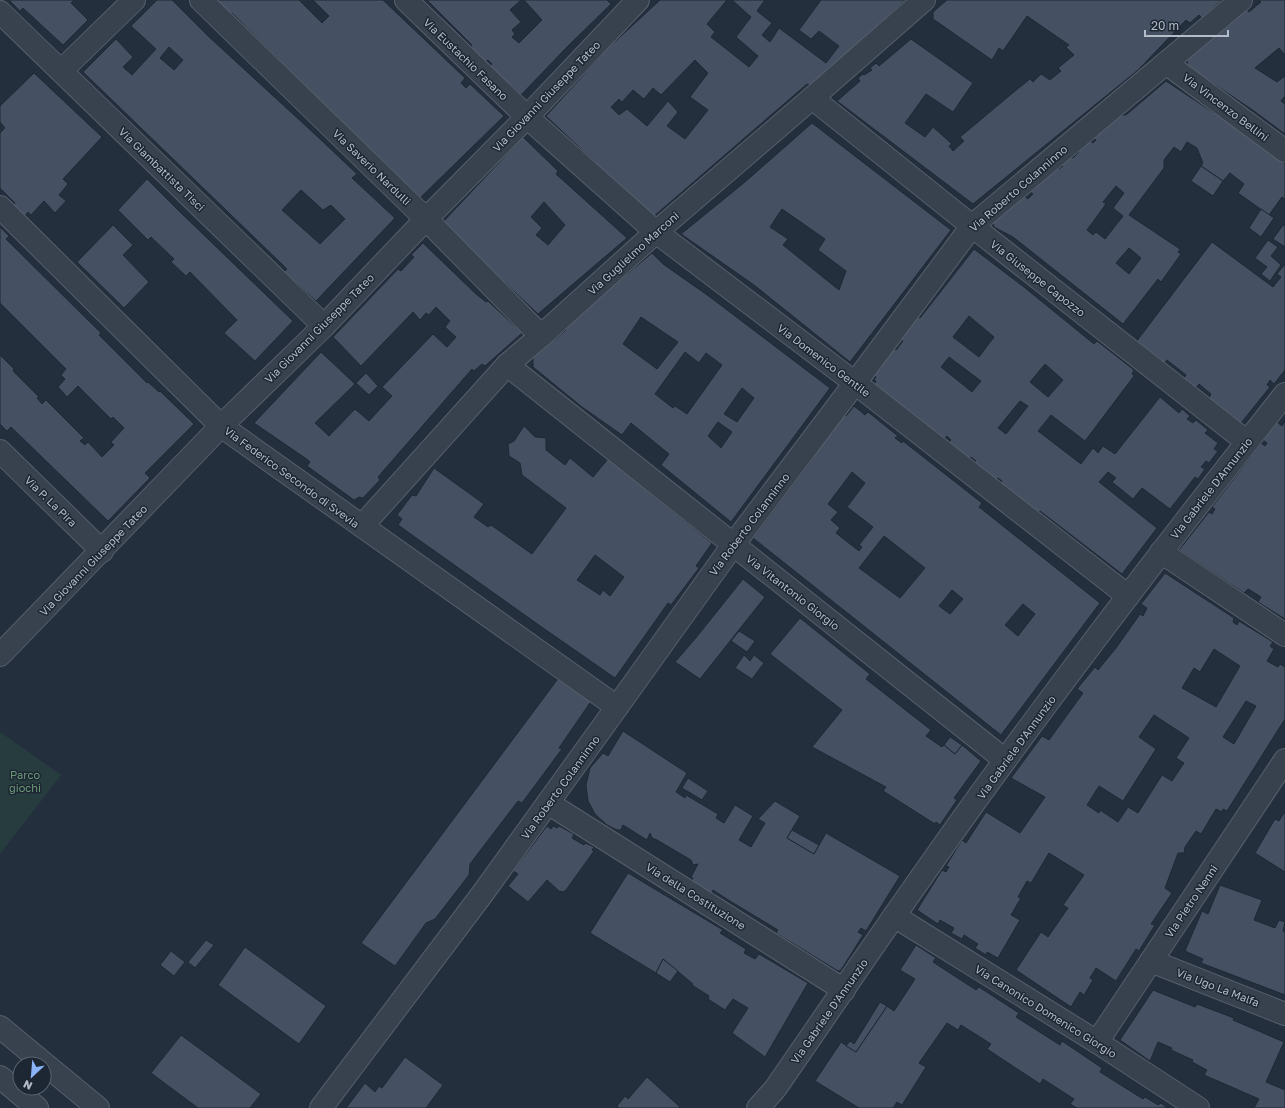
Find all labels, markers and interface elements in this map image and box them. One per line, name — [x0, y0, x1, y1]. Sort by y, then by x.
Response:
scale bar — [1145, 12, 1228, 38]
street label: Via Eustachio Fasano — [421, 15, 511, 103]
text: 20 m — [1151, 18, 1179, 33]
street label: Via Giovanni Giuseppe Tateo — [490, 38, 603, 154]
street label: Via Vincenzo Bellini — [1181, 71, 1271, 143]
street label: Via Giambattista Tisci — [116, 125, 208, 213]
street label: Via Saverio Nardulli — [330, 126, 414, 208]
street label: Via Roberto Colanninno — [967, 142, 1070, 234]
street label: Via Guglielmo Marconi — [585, 209, 681, 297]
street label: Via Giuseppe Capozzo — [988, 237, 1088, 319]
street label: Via Giovanni Giuseppe Tateo — [262, 270, 377, 385]
street label: Via Domenico Gentile — [775, 321, 873, 399]
street label: Via Federico Secondo di Svevia — [222, 424, 362, 530]
street label: Via Gabriele D'Annunzio — [1167, 434, 1255, 541]
street label: Via Roberto Colanninno — [706, 470, 792, 578]
street label: Via P. La Pira — [22, 473, 80, 529]
street label: Via Giovanni Giuseppe Tateo — [37, 502, 150, 618]
street label: Via Vitantonio Giorgio — [744, 552, 843, 633]
street label: Via Gabriele D'Annunzio — [974, 692, 1058, 801]
street label: Via Roberto Colanninno — [518, 732, 602, 841]
park label: Parco giochi — [9, 768, 41, 794]
street label: Via della Costituzione — [644, 860, 748, 932]
street label: Via Pietro Nenni — [1162, 862, 1220, 940]
street label: Via Gabriele D'Annunzio — [788, 956, 870, 1066]
street label: Via Canonico Domenico Giorgio — [973, 962, 1120, 1060]
street label: Via Ugo La Malfa — [1175, 965, 1261, 1009]
north arrow — [12, 1056, 52, 1096]
text: N — [21, 1078, 34, 1093]

